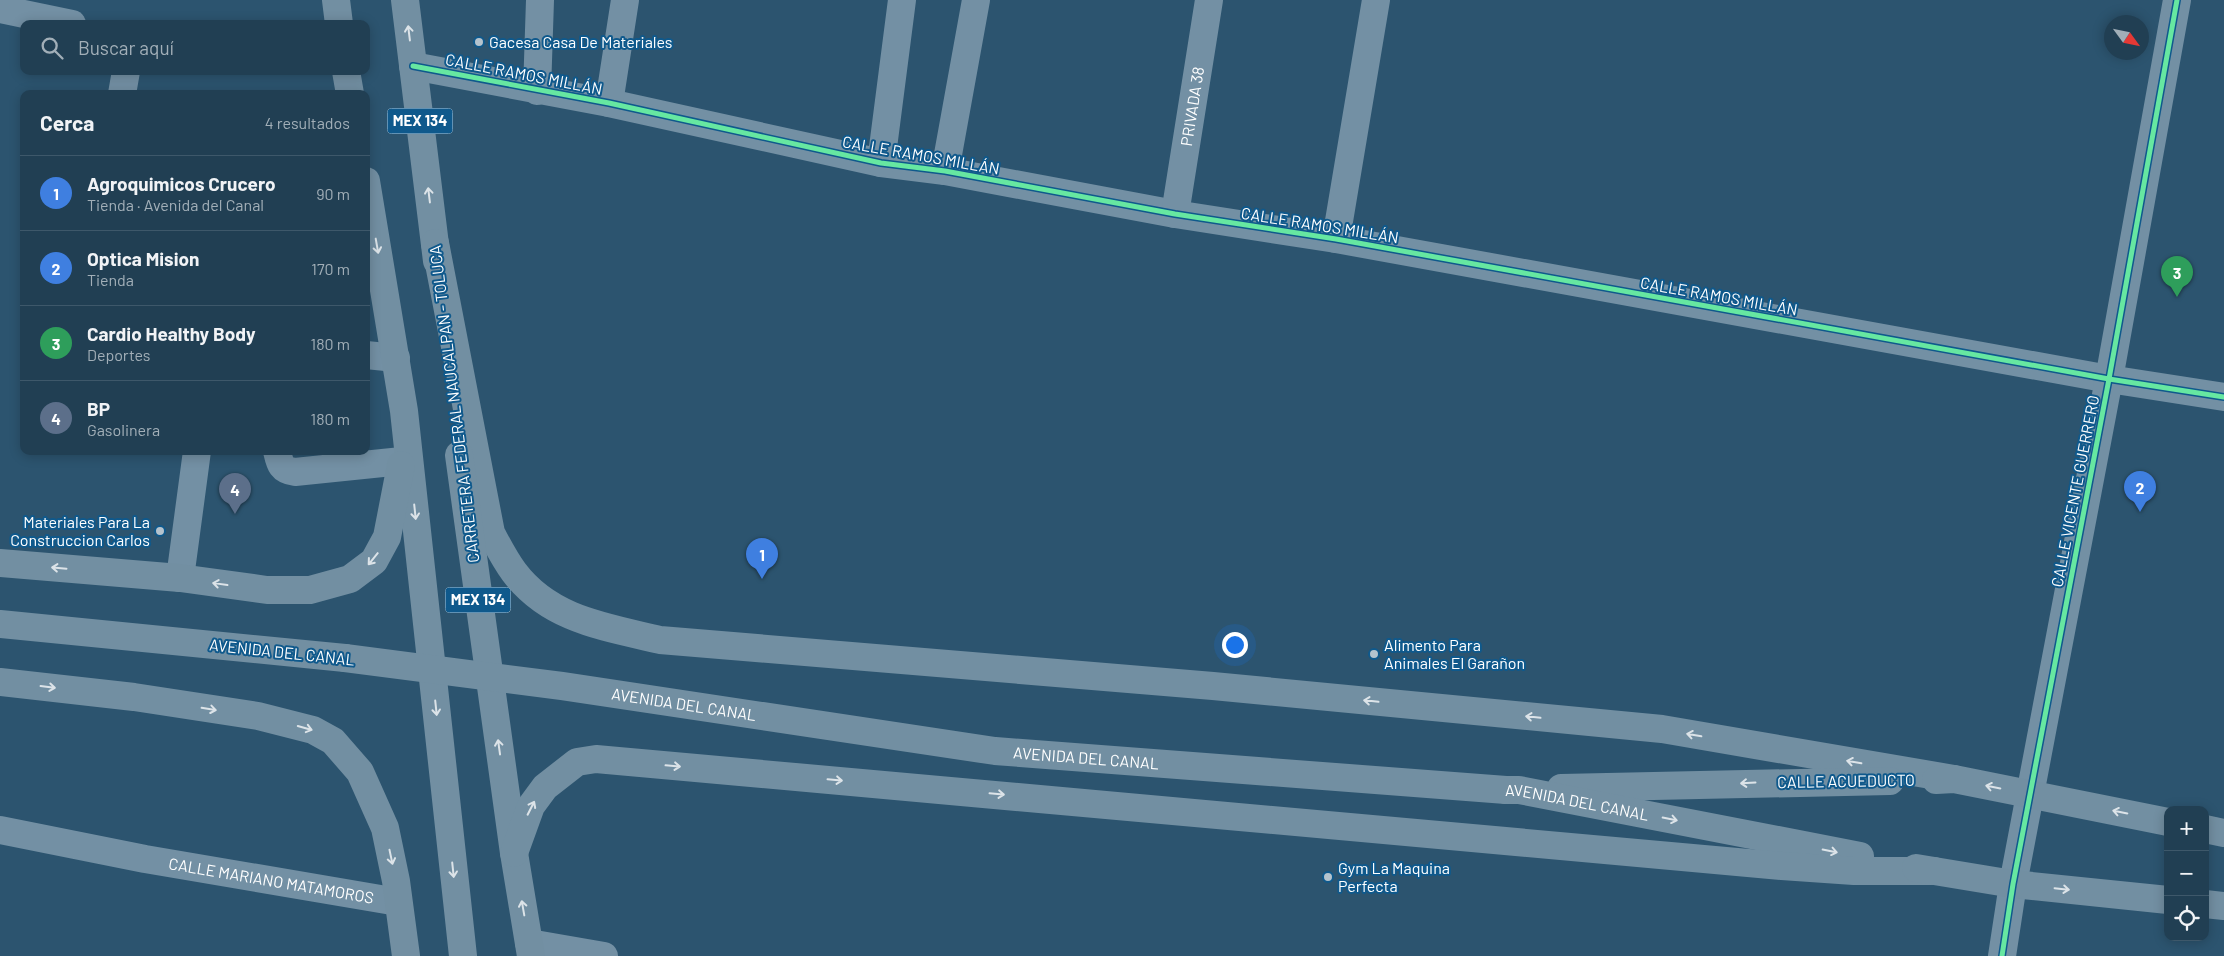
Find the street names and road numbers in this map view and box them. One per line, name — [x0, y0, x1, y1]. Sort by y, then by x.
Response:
street label: CALLE RAMOS MILLÁN — [444, 49, 604, 98]
street label: PRIVADA 38 — [1176, 65, 1207, 147]
road number: MEX 134 — [388, 108, 452, 134]
street label: CALLE RAMOS MILLÁN — [841, 131, 1001, 178]
street label: CALLE RAMOS MILLÁN — [1240, 203, 1400, 246]
street label: CARRETERA FEDERAL NAUCALPAN - TOLUCA — [425, 244, 482, 564]
street label: CALLE RAMOS MILLÁN — [1639, 272, 1799, 319]
street label: CALLE VICENTE GUERRERO — [2047, 393, 2102, 588]
road number: MEX 134 — [446, 588, 510, 612]
street label: AVENIDA DEL CANAL — [208, 634, 356, 669]
street label: AVENIDA DEL CANAL — [610, 684, 758, 724]
street label: AVENIDA DEL CANAL — [1013, 742, 1160, 772]
street label: CALLE ACUEDUCTO — [1777, 770, 1915, 791]
street label: AVENIDA DEL CANAL — [1505, 780, 1651, 824]
street label: CALLE MARIANO MATAMOROS — [167, 853, 375, 907]

